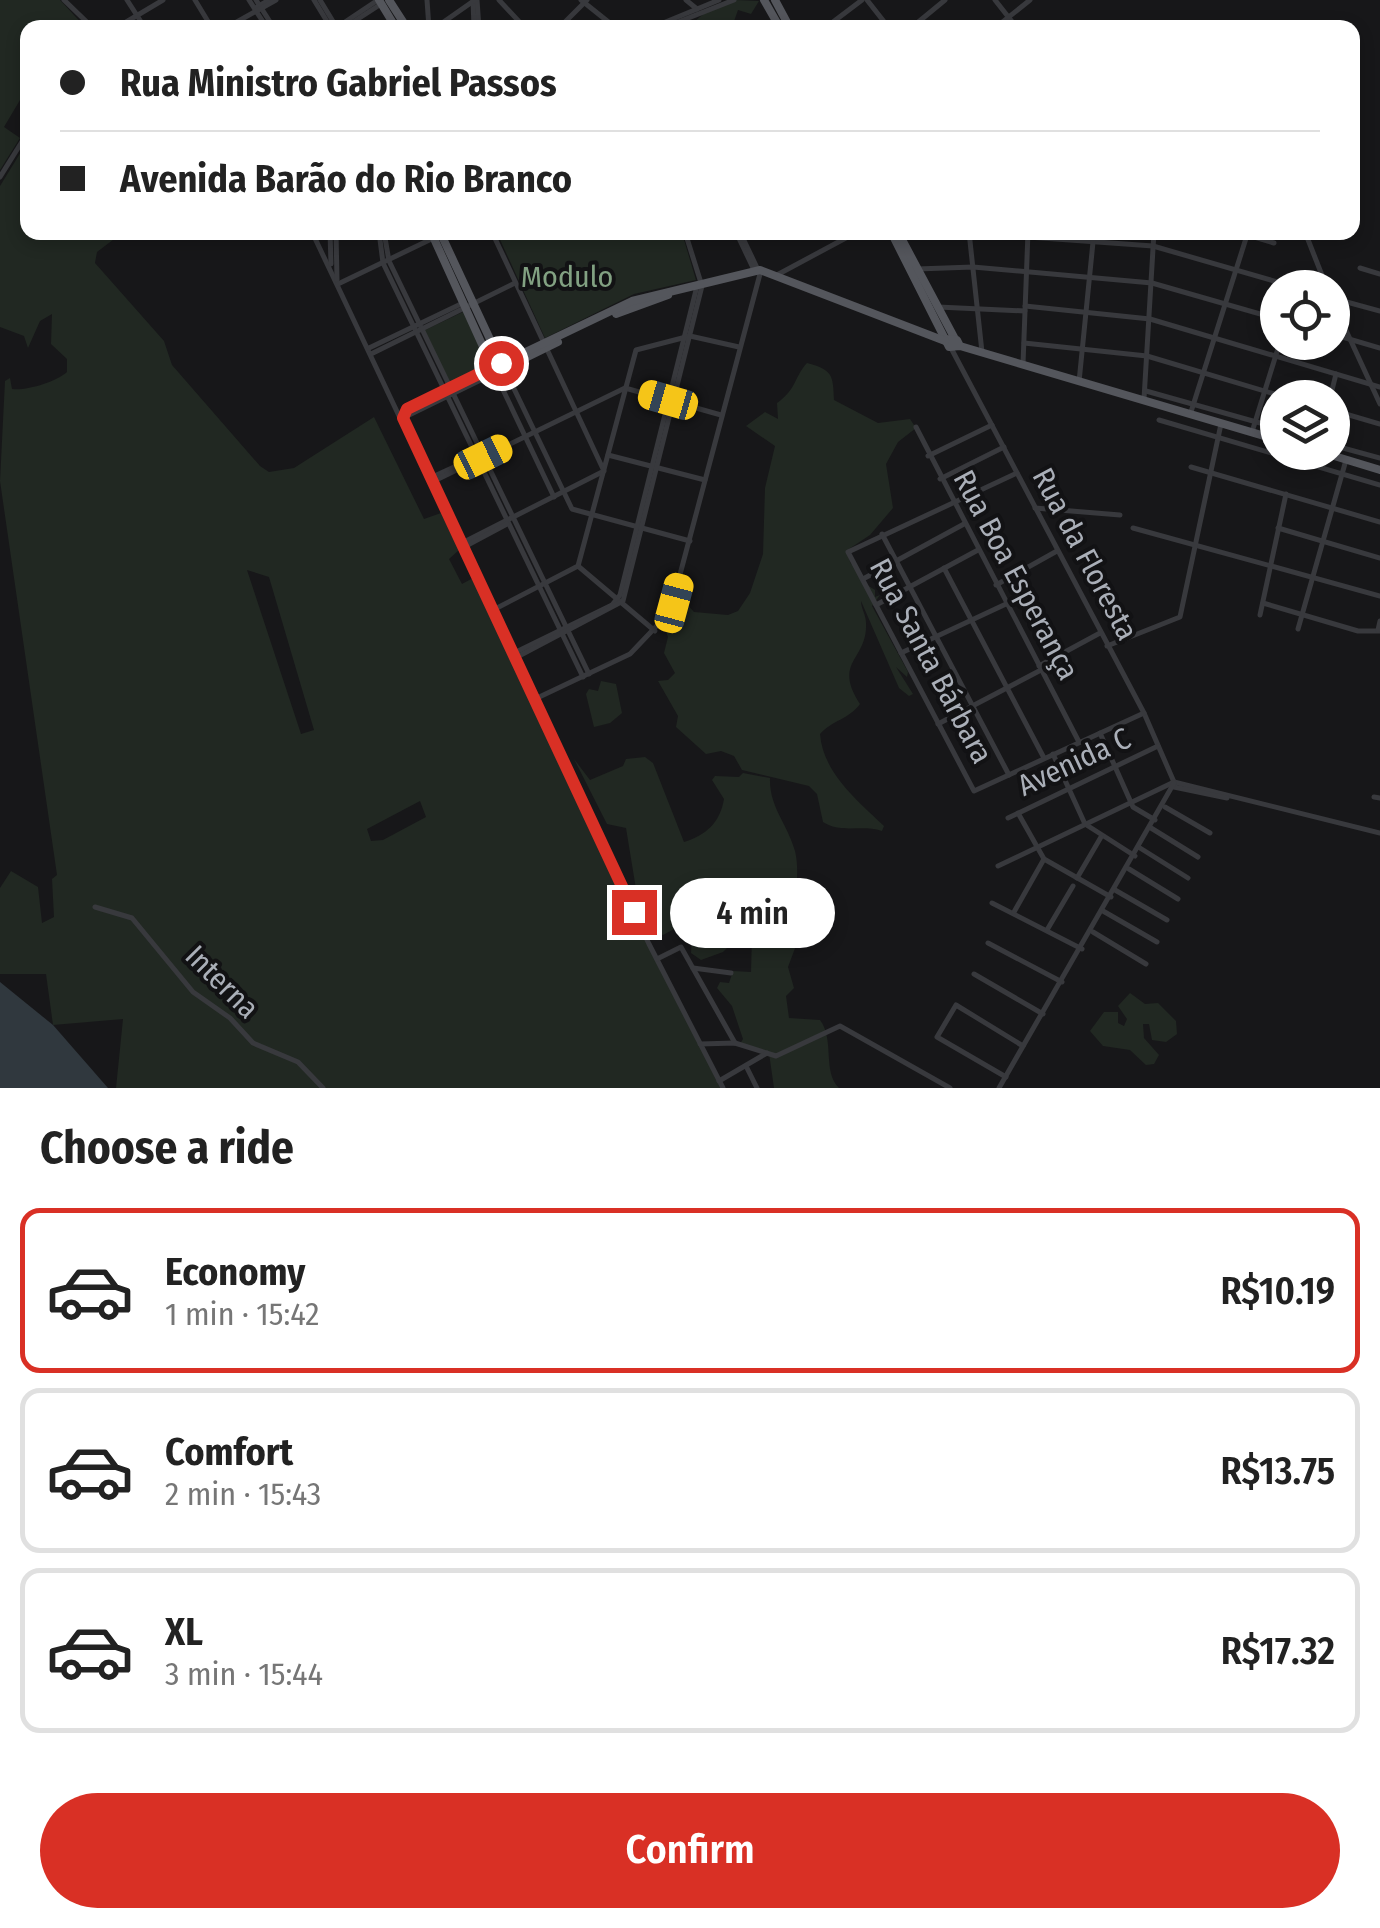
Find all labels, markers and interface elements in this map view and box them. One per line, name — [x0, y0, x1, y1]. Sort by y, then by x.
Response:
text: Rua Ministro Gabriel Passos — [120, 60, 557, 106]
text: Avenida Barão do Rio Branco — [120, 156, 572, 202]
park label: Modulo — [521, 259, 613, 295]
map controls — [1260, 270, 1350, 470]
button: locate — [1260, 270, 1350, 360]
route start — [479, 341, 524, 386]
car — [635, 377, 701, 423]
button: layers — [1260, 380, 1350, 470]
car — [449, 430, 517, 484]
street label: Rua da Floresta — [1025, 462, 1145, 646]
street label: Rua Boa Esperança — [946, 464, 1086, 686]
street label: Rua Santa Bárbara — [862, 552, 1000, 770]
car — [652, 570, 696, 636]
street label: Avenida C — [1012, 720, 1136, 804]
callout: 4 min — [669, 877, 834, 947]
route end — [612, 890, 657, 935]
text: 4 min — [716, 894, 789, 932]
street label: Interna — [178, 938, 266, 1026]
text: Choose a ride — [40, 1121, 294, 1175]
icon: car — [45, 1246, 135, 1336]
text: Economy — [165, 1249, 305, 1295]
text: R$10.19 — [1220, 1268, 1335, 1314]
text: 1 min · 15:42 — [165, 1295, 319, 1333]
icon: car — [45, 1426, 135, 1516]
text: Comfort — [165, 1429, 293, 1475]
text: R$13.75 — [1221, 1448, 1335, 1494]
text: 2 min · 15:43 — [165, 1475, 321, 1513]
icon: car — [45, 1606, 135, 1696]
text: XL — [165, 1609, 203, 1655]
text: R$17.32 — [1221, 1628, 1335, 1674]
text: 3 min · 15:44 — [165, 1655, 323, 1693]
button: Confirm — [40, 1793, 1340, 1908]

